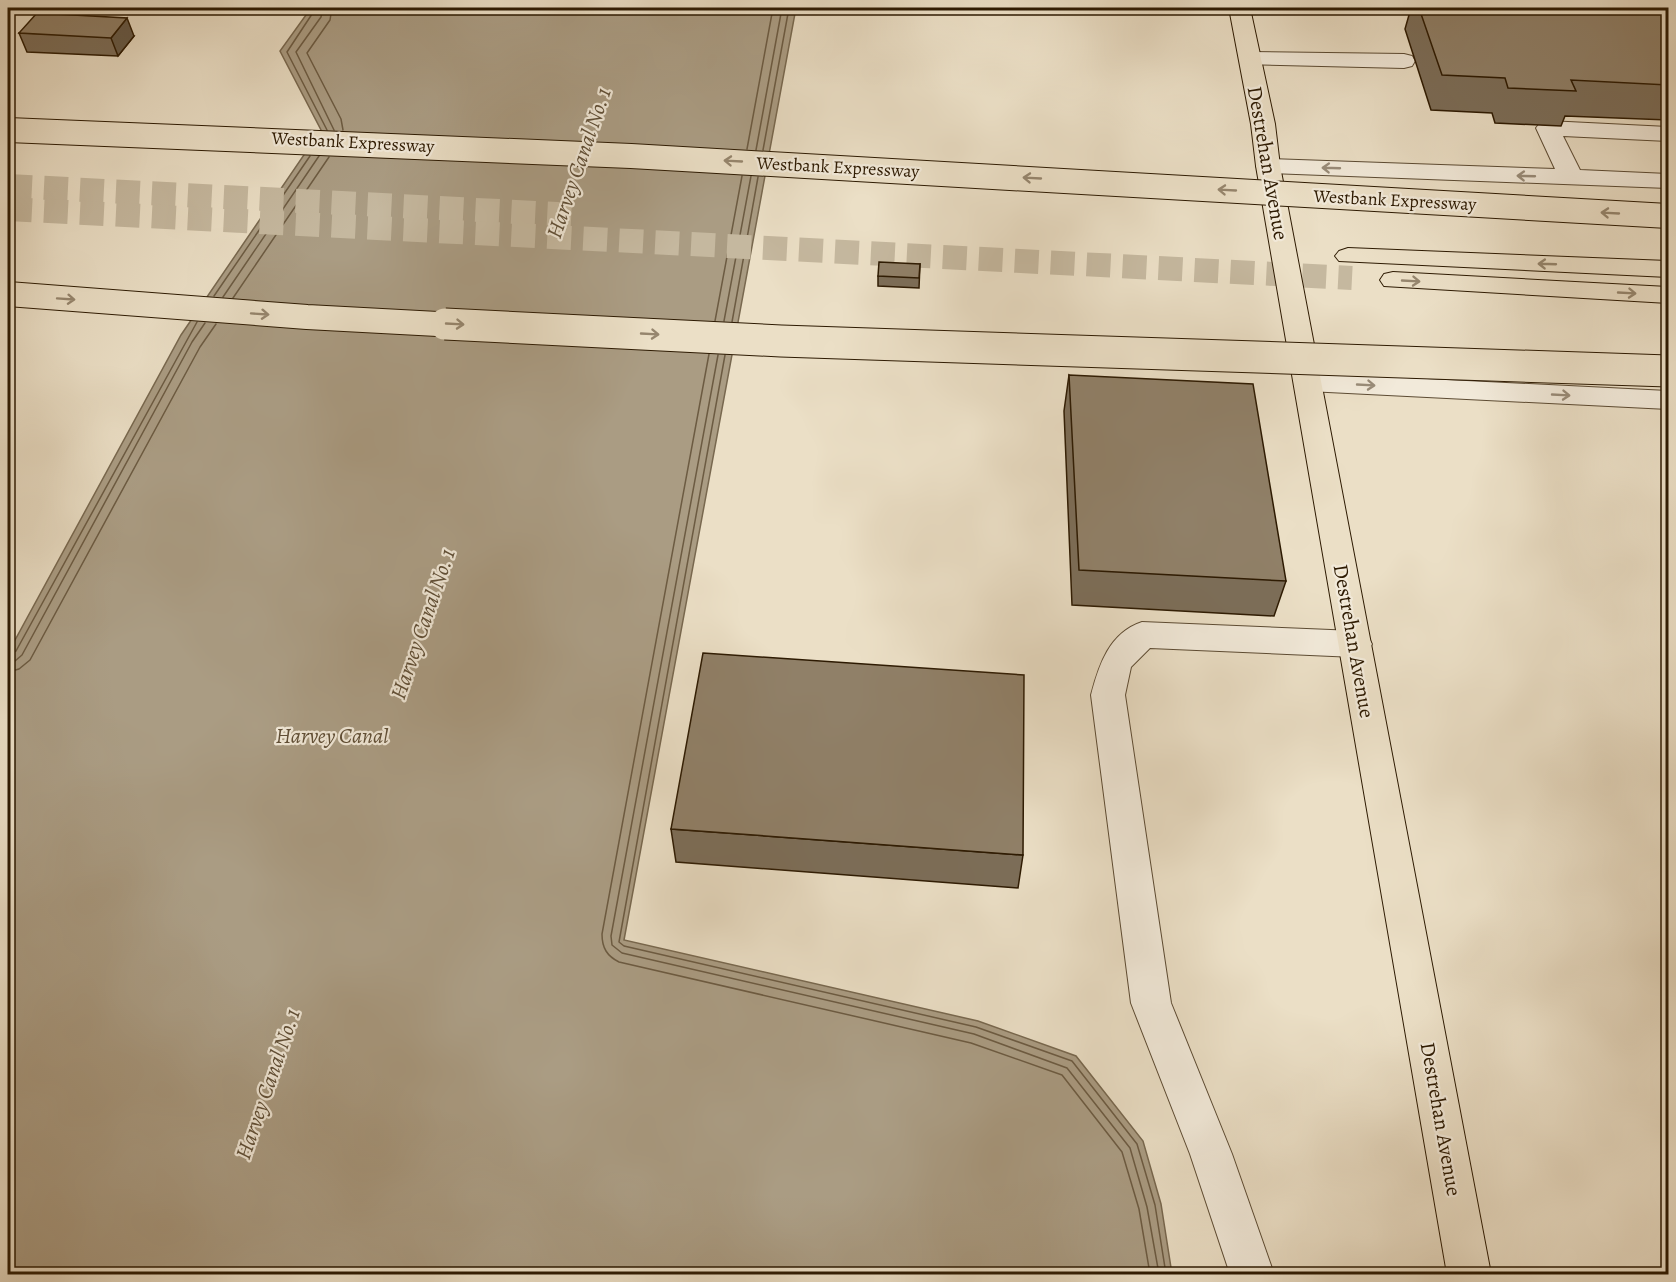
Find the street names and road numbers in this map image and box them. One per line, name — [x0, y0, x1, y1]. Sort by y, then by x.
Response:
street label: Destrehan Avenue — [1241, 84, 1295, 242]
street label: Westbank Expressway — [270, 126, 436, 158]
street label: Westbank Expressway — [755, 151, 921, 183]
street label: Westbank Expressway — [1312, 184, 1478, 216]
street label: Destrehan Avenue — [1327, 562, 1381, 720]
street label: Destrehan Avenue — [1414, 1040, 1468, 1198]

